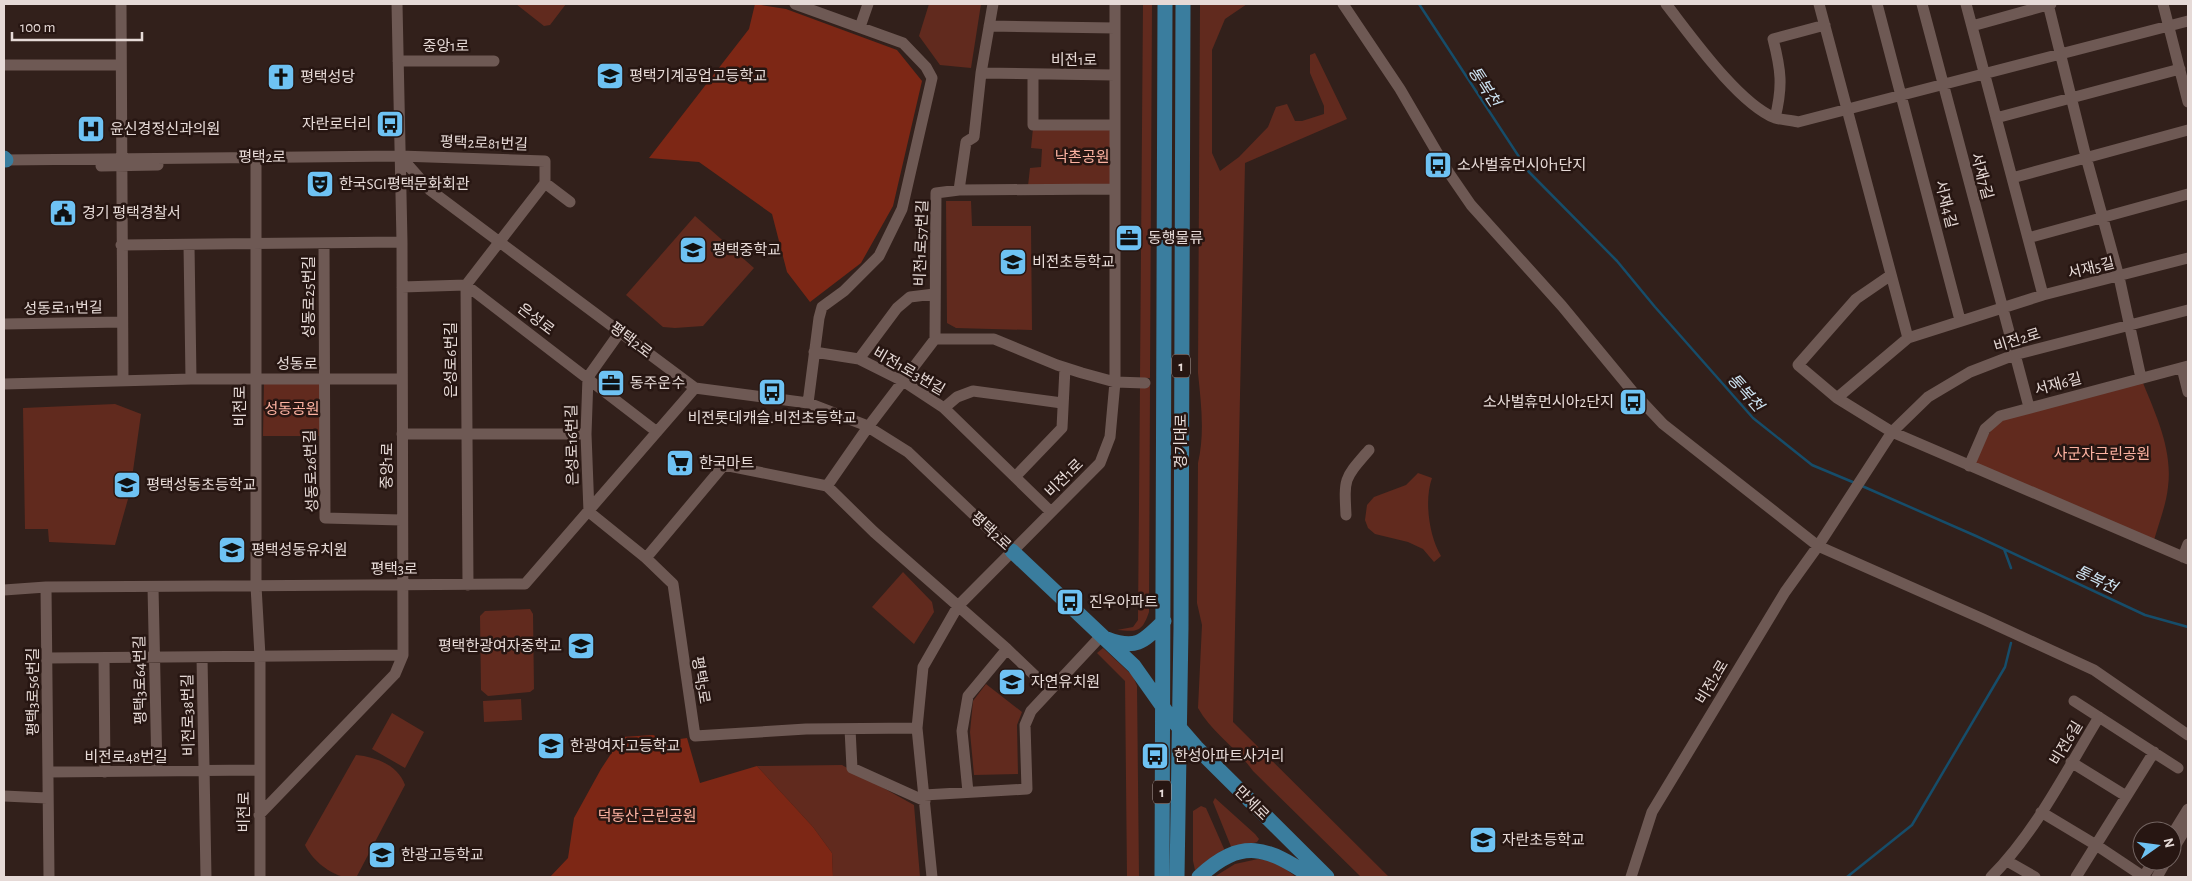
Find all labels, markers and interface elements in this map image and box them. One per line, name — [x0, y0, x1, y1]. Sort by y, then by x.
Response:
scale bar — [12, 10, 142, 42]
text: 100 m — [20, 20, 55, 35]
street label: 중앙1로 — [423, 38, 469, 54]
street label: 비전1로 — [1051, 52, 1097, 68]
school or university icon: 평택기계공업고등학교 — [595, 61, 625, 91]
church icon: 평택성당 — [266, 62, 296, 92]
water label: 통복천 — [1465, 63, 1505, 111]
place label: 평택기계공업고등학교 — [629, 67, 767, 84]
place label: 평택성당 — [300, 69, 355, 85]
bus stop icon: 자란로터리 — [375, 109, 405, 139]
hospital icon: 윤신경정신과의원 — [76, 114, 106, 144]
place label: 자란로터리 — [302, 116, 371, 132]
place label: 윤신경정신과의원 — [110, 121, 220, 137]
street label: 평택2로81번길 — [440, 133, 528, 153]
street label: 평택2로 — [238, 149, 286, 165]
park label: 낙촌공원 — [1054, 149, 1110, 165]
bus stop icon: 소사벌휴먼시아1단지 — [1423, 150, 1453, 180]
street label: 서재7길 — [1968, 151, 1996, 201]
place label: 소사벌휴먼시아1단지 — [1457, 157, 1586, 173]
theatre icon: 한국SGI평택문화회관 — [305, 169, 335, 199]
place label: 한국SGI평택문화회관 — [339, 176, 470, 192]
street label: 서재4길 — [1932, 178, 1960, 230]
public building icon: 경기 평택경찰서 — [48, 198, 78, 228]
street label: 비전1로57번길 — [911, 199, 931, 287]
place label: 경기 평택경찰서 — [82, 205, 181, 221]
office icon: 동행물류 — [1114, 223, 1144, 253]
place label: 동행물류 — [1148, 230, 1203, 246]
school or university icon: 평택중학교 — [678, 235, 708, 265]
place label: 평택중학교 — [712, 241, 781, 258]
school or university icon: 비전초등학교 — [998, 247, 1028, 277]
place label: 비전초등학교 — [1032, 253, 1115, 270]
street label: 서재5길 — [2066, 254, 2116, 282]
street label: 성동로25번길 — [301, 256, 317, 338]
street label: 성동로11번길 — [23, 299, 103, 317]
street label: 은성로 — [515, 300, 557, 338]
street label: 평택2로 — [607, 319, 655, 361]
street label: 은성로6번길 — [443, 322, 459, 398]
street label: 비전2로 — [1992, 325, 2042, 355]
street label: 비전1로3번길 — [870, 344, 948, 398]
road number: 1 — [1172, 354, 1190, 378]
street label: 성동로 — [276, 356, 318, 372]
office icon: 동주운수 — [596, 368, 626, 398]
water label: 통복천 — [1725, 370, 1768, 416]
street label: 서재6길 — [2033, 370, 2083, 398]
place label: 동주운수 — [630, 376, 685, 391]
bus stop icon: 비전롯데캐슬.비전초등학교 — [757, 377, 787, 407]
street label: 비전로 — [232, 385, 248, 427]
bus stop icon: 소사벌휴먼시아2단지 — [1618, 387, 1648, 417]
place label: 소사벌휴먼시아2단지 — [1483, 394, 1614, 410]
park label: 성동공원 — [264, 401, 320, 417]
street label: 은성로16번길 — [563, 404, 581, 486]
place label: 비전롯데캐슬.비전초등학교 — [687, 409, 857, 426]
street label: 경기대로 — [1173, 413, 1189, 469]
street label: 성동로26번길 — [302, 429, 320, 513]
street label: 중앙1로 — [379, 443, 395, 489]
park label: 사군자근린공원 — [2054, 446, 2150, 462]
supermarket icon: 한국마트 — [665, 448, 695, 478]
place label: 한국마트 — [699, 455, 754, 471]
street label: 비전1로 — [1042, 456, 1086, 500]
school or university icon: 평택성동초등학교 — [112, 470, 142, 500]
place label: 평택성동초등학교 — [146, 476, 256, 493]
street label: 평택2로 — [968, 509, 1014, 553]
school or university icon: 평택성동유치원 — [217, 535, 247, 565]
place label: 평택성동유치원 — [251, 542, 348, 558]
street label: 평택3로 — [370, 561, 418, 577]
water label: 통복천 — [2072, 562, 2121, 597]
bus stop icon: 진우아파트 — [1055, 587, 1085, 617]
place label: 진우아파트 — [1089, 594, 1158, 610]
school or university icon: 평택한광여자중학교 — [566, 631, 596, 661]
street label: 평택3로64번길 — [131, 635, 149, 725]
place label: 평택한광여자중학교 — [438, 637, 562, 654]
street label: 평택3로56번길 — [25, 648, 41, 736]
street label: 평택5로 — [689, 655, 713, 705]
street label: 비전2로 — [1693, 657, 1731, 707]
school or university icon: 자연유치원 — [997, 667, 1027, 697]
street label: 비전로38번길 — [179, 674, 197, 756]
place label: 자연유치원 — [1031, 674, 1100, 690]
street label: 비전6길 — [2047, 718, 2085, 768]
school or university icon: 한광여자고등학교 — [536, 731, 566, 761]
place label: 한광여자고등학교 — [570, 737, 680, 754]
bus stop icon: 한성아파트사거리 — [1140, 741, 1170, 771]
place label: 한성아파트사거리 — [1174, 748, 1284, 764]
street label: 비전로48번길 — [84, 749, 168, 765]
road number: 1 — [1153, 780, 1171, 804]
street label: 만세로 — [1232, 783, 1272, 823]
street label: 비전로 — [236, 791, 252, 833]
park label: 덕동산 근린공원 — [597, 808, 697, 824]
north arrow — [2132, 821, 2182, 871]
school or university icon: 자란초등학교 — [1468, 825, 1498, 855]
place label: 자란초등학교 — [1502, 831, 1585, 848]
text: N — [2161, 837, 2177, 850]
school or university icon: 한광고등학교 — [367, 840, 397, 870]
place label: 한광고등학교 — [401, 846, 484, 863]

